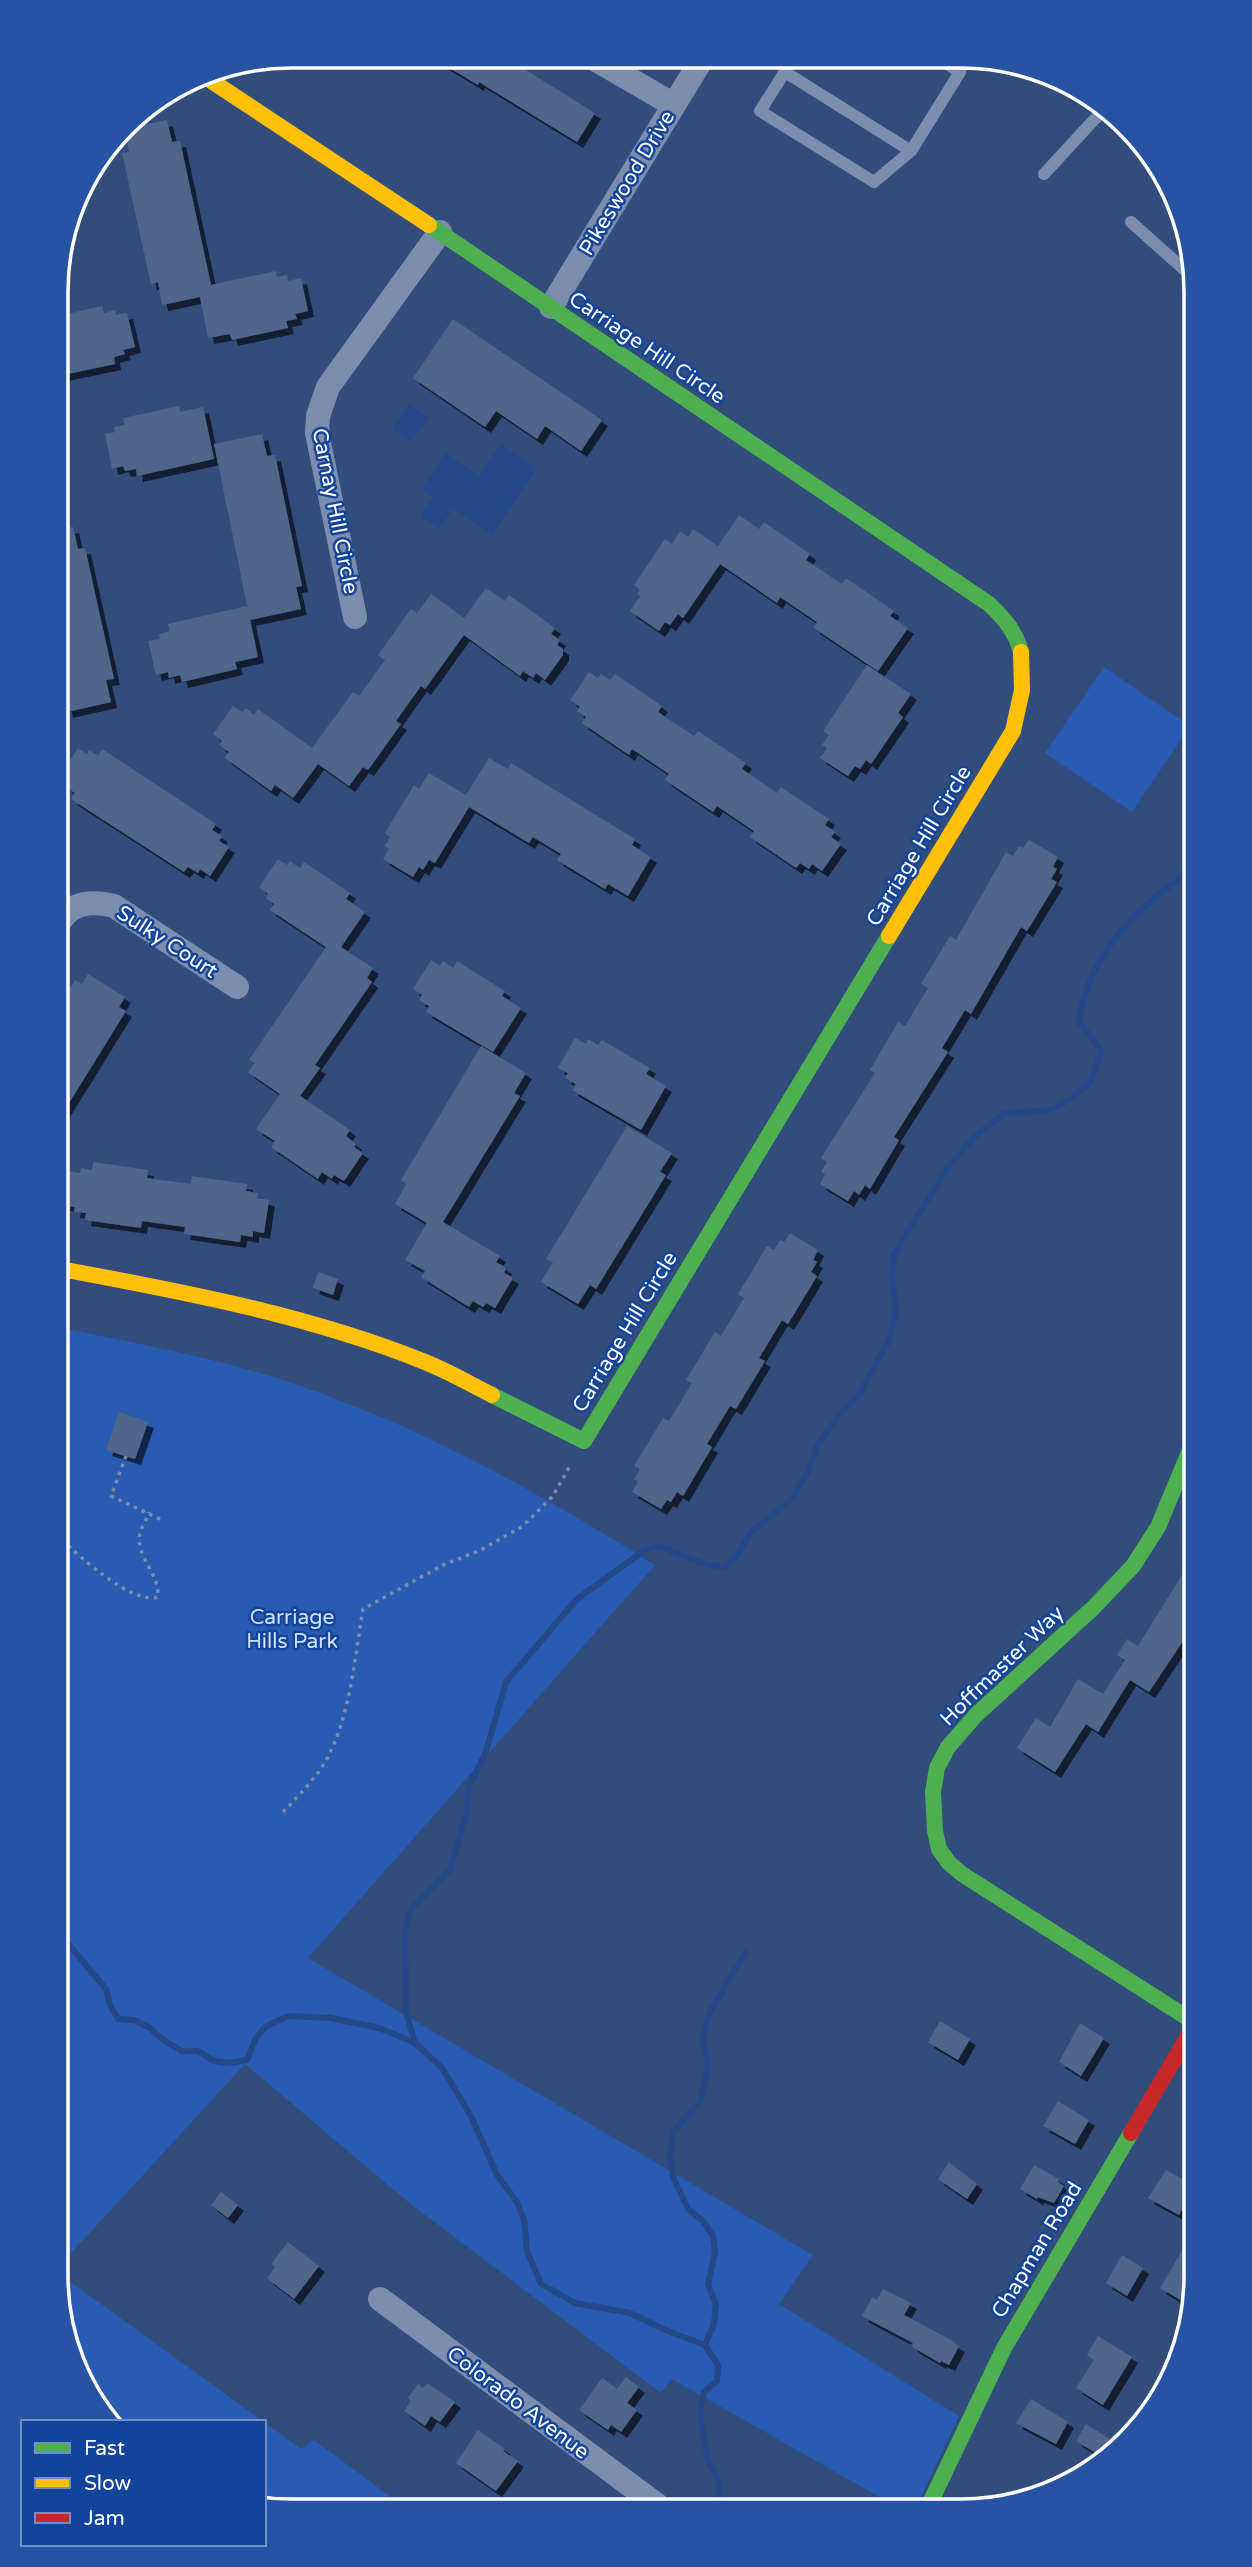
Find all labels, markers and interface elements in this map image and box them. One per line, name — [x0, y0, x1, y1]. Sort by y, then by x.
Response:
street label: Pikeswood Drive — [574, 106, 680, 260]
street label: Carriage Hill Circle — [564, 287, 730, 410]
street label: Carnay Hill Circle — [307, 426, 363, 596]
street label: Carriage Hill Circle — [861, 761, 977, 931]
street label: Sulky Court — [112, 900, 222, 984]
street label: Carriage Hill Circle — [567, 1247, 683, 1417]
street label: Hoffmaster Way — [935, 1601, 1069, 1731]
park label: Carriage Hills Park — [246, 1605, 338, 1654]
street label: Chapman Road — [986, 2177, 1088, 2323]
street label: Colorado Avenue — [442, 2341, 594, 2465]
legend — [21, 2420, 266, 2546]
text: Fast — [84, 2436, 125, 2461]
text: Slow — [84, 2471, 132, 2496]
text: Jam — [84, 2506, 125, 2531]

